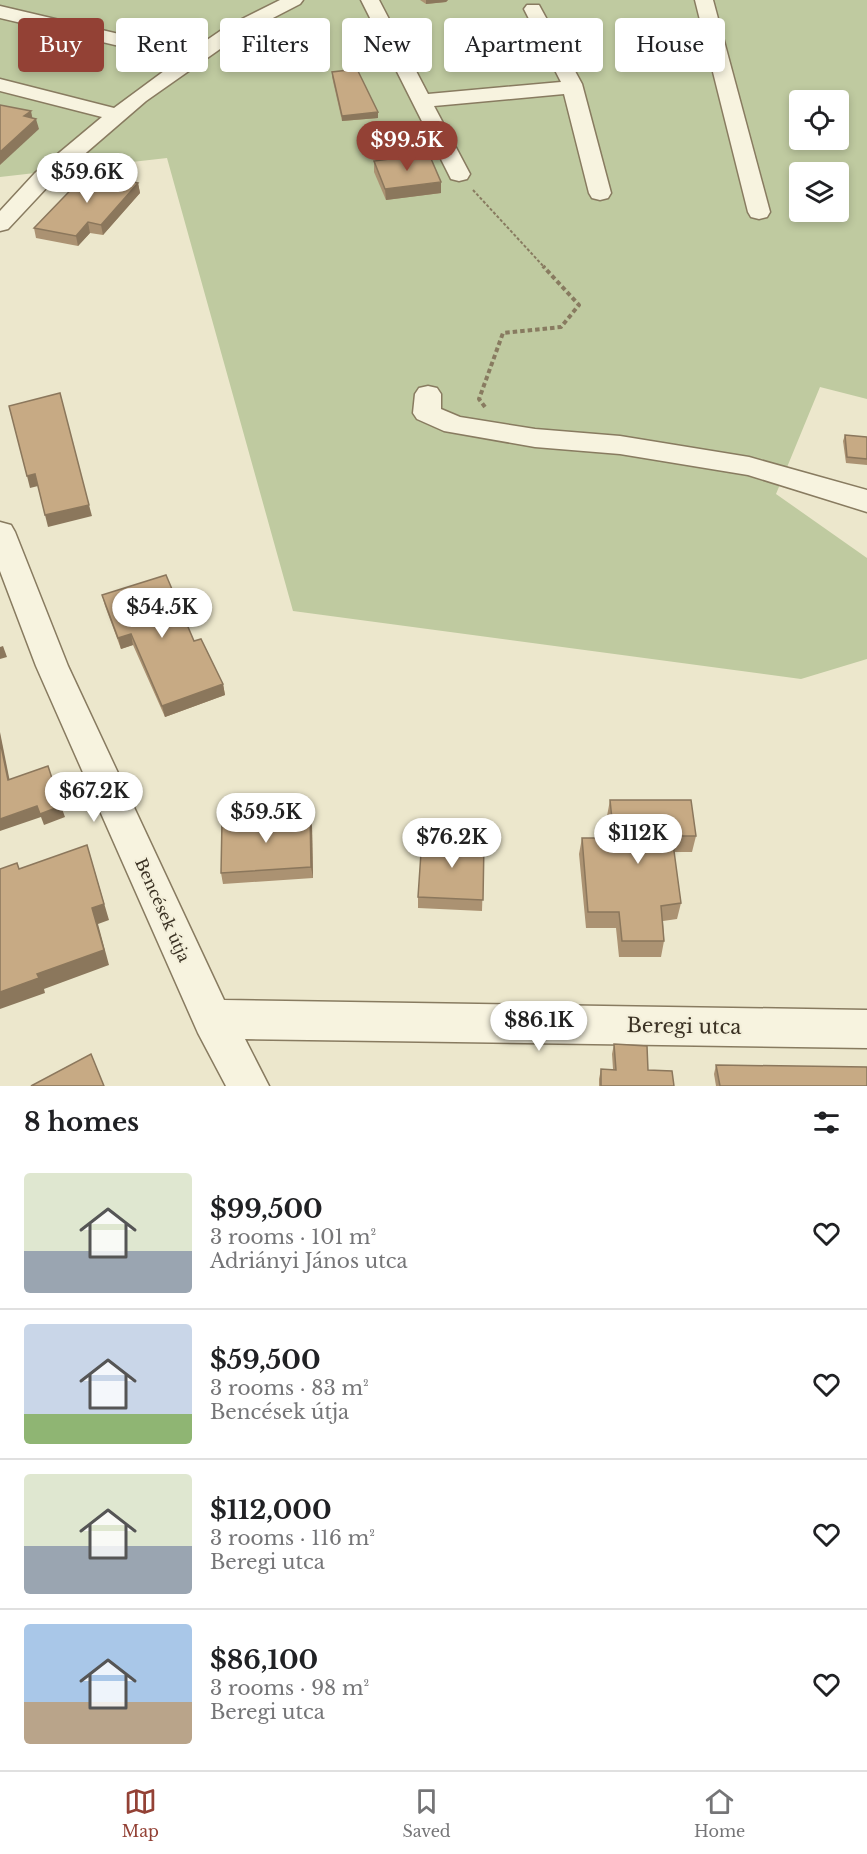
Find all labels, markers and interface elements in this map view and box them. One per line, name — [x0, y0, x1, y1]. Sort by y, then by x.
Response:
chip: Buy — [18, 18, 104, 72]
chip: Rent — [116, 18, 208, 72]
chip: Filters — [220, 18, 330, 72]
chip: New — [342, 18, 432, 72]
chip: Apartment — [444, 18, 603, 72]
chip: House — [615, 18, 725, 72]
map controls — [789, 90, 849, 222]
button: locate — [789, 90, 849, 150]
pin: $99.5K — [358, 121, 456, 172]
text: $99.5K — [371, 128, 443, 152]
pin: $59.6K — [38, 153, 136, 204]
text: $59.6K — [51, 160, 123, 184]
button: layers — [789, 162, 849, 222]
pin: $54.5K — [113, 588, 211, 639]
text: $54.5K — [126, 595, 198, 619]
pin: $67.2K — [45, 772, 143, 823]
text: $67.2K — [59, 779, 129, 803]
pin: $59.5K — [217, 793, 315, 844]
text: $59.5K — [230, 800, 302, 824]
pin: $112K — [596, 814, 680, 865]
pin: $76.2K — [403, 818, 501, 869]
text: $112K — [608, 821, 668, 845]
text: $76.2K — [416, 825, 488, 849]
street label: Bencések útja — [131, 855, 195, 965]
pin: $86.1K — [490, 1001, 588, 1052]
text: $86.1K — [504, 1008, 574, 1032]
street label: Beregi utca — [626, 1013, 743, 1039]
text: 8 homes — [24, 1106, 139, 1138]
icon: filters — [810, 1106, 843, 1139]
text: $99,500 — [210, 1193, 323, 1225]
icon: home — [72, 1197, 144, 1269]
icon: heart — [810, 1217, 843, 1250]
text: 3 rooms · 101 m² — [210, 1225, 376, 1249]
text: Adriányi János utca — [210, 1249, 408, 1273]
text: $59,500 — [210, 1344, 321, 1376]
icon: home — [72, 1348, 144, 1420]
icon: heart — [810, 1368, 843, 1401]
text: 3 rooms · 83 m² — [210, 1376, 369, 1400]
text: Bencések útja — [210, 1400, 349, 1424]
text: $112,000 — [210, 1494, 332, 1526]
icon: home — [72, 1498, 144, 1570]
icon: heart — [810, 1518, 843, 1551]
text: 3 rooms · 116 m² — [210, 1526, 375, 1550]
text: Beregi utca — [210, 1550, 325, 1574]
text: $86,100 — [210, 1644, 318, 1676]
icon: home — [72, 1648, 144, 1720]
icon: heart — [810, 1668, 843, 1701]
text: 3 rooms · 98 m² — [210, 1676, 369, 1700]
text: Beregi utca — [210, 1700, 325, 1724]
tab: Map — [122, 1785, 159, 1841]
tab: Saved — [402, 1785, 451, 1841]
tab: Home — [694, 1785, 745, 1841]

